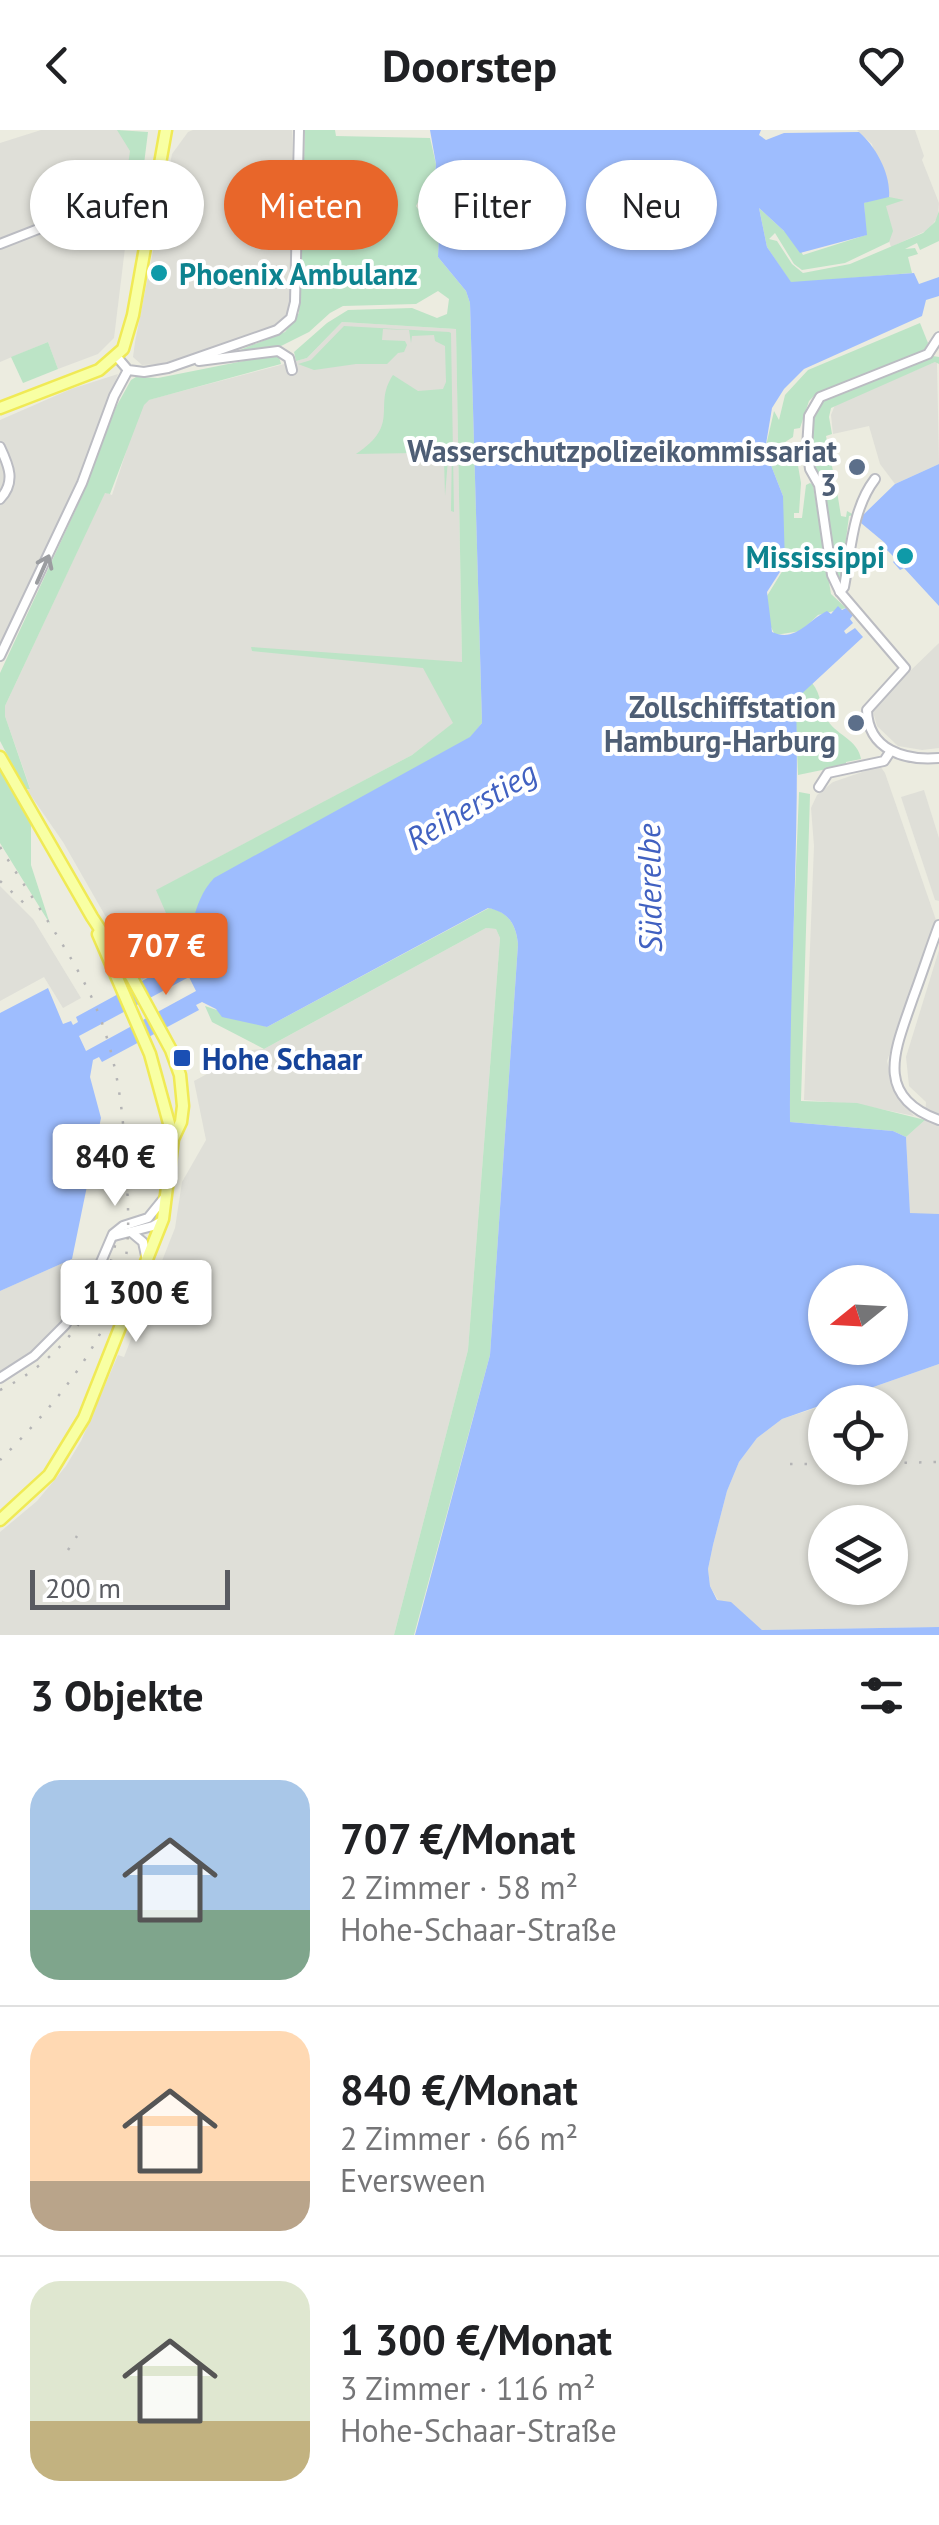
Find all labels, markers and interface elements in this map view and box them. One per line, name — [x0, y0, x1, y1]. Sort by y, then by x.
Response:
text: Doorstep — [382, 36, 557, 94]
icon: back — [30, 38, 85, 93]
icon: heart — [854, 38, 909, 93]
chip: Kaufen — [30, 160, 204, 250]
chip: Mieten — [224, 160, 398, 250]
chip: Filter — [418, 160, 566, 250]
chip: Neu — [586, 160, 717, 250]
place label: Phoenix Ambulanz — [179, 254, 418, 293]
marker: Phoenix Ambulanz — [148, 262, 170, 284]
place label: Wasserschutzpolizeikommissariat 3 — [407, 431, 838, 504]
marker: Wasserschutzpolizeikommissariat 3 — [846, 456, 868, 478]
place label: Mississippi — [746, 537, 885, 576]
marker: Mississippi — [894, 545, 916, 567]
one-way arrow — [34, 555, 53, 585]
place label: Zollschiffstation Hamburg-Harburg — [604, 687, 836, 760]
marker: Zollschiffstation Hamburg-Harburg — [845, 712, 867, 734]
water label: Reiherstieg — [398, 751, 544, 859]
water label: Süderelbe — [627, 823, 671, 953]
pin: 707 € — [96, 913, 236, 998]
text: 707 € — [127, 924, 205, 966]
place label: Hohe Schaar — [202, 1039, 363, 1078]
marker: Hohe Schaar — [171, 1047, 193, 1069]
pin: 840 € — [45, 1124, 185, 1209]
text: 840 € — [75, 1135, 155, 1177]
pin: 1 300 € — [44, 1260, 228, 1345]
north arrow — [808, 1265, 908, 1365]
map controls — [808, 1265, 908, 1605]
text: 1 300 € — [83, 1271, 189, 1313]
button: locate — [808, 1385, 908, 1485]
button: layers — [808, 1505, 908, 1605]
scale bar — [30, 1565, 230, 1610]
text: 200 m — [45, 1569, 121, 1606]
text: 3 Objekte — [30, 1668, 204, 1723]
icon: filters — [854, 1668, 909, 1723]
text: 707 €/Monat — [340, 1811, 575, 1866]
icon: home — [110, 1820, 230, 1940]
text: 2 Zimmer · 58 m² — [340, 1866, 578, 1908]
text: Hohe-Schaar-Straße — [340, 1908, 617, 1950]
text: 840 €/Monat — [340, 2062, 578, 2117]
icon: home — [110, 2071, 230, 2191]
text: 2 Zimmer · 66 m² — [340, 2117, 578, 2159]
text: Eversween — [340, 2159, 486, 2201]
text: 1 300 €/Monat — [340, 2312, 612, 2367]
icon: home — [110, 2321, 230, 2441]
text: 3 Zimmer · 116 m² — [340, 2367, 596, 2409]
text: Hohe-Schaar-Straße — [340, 2409, 617, 2451]

